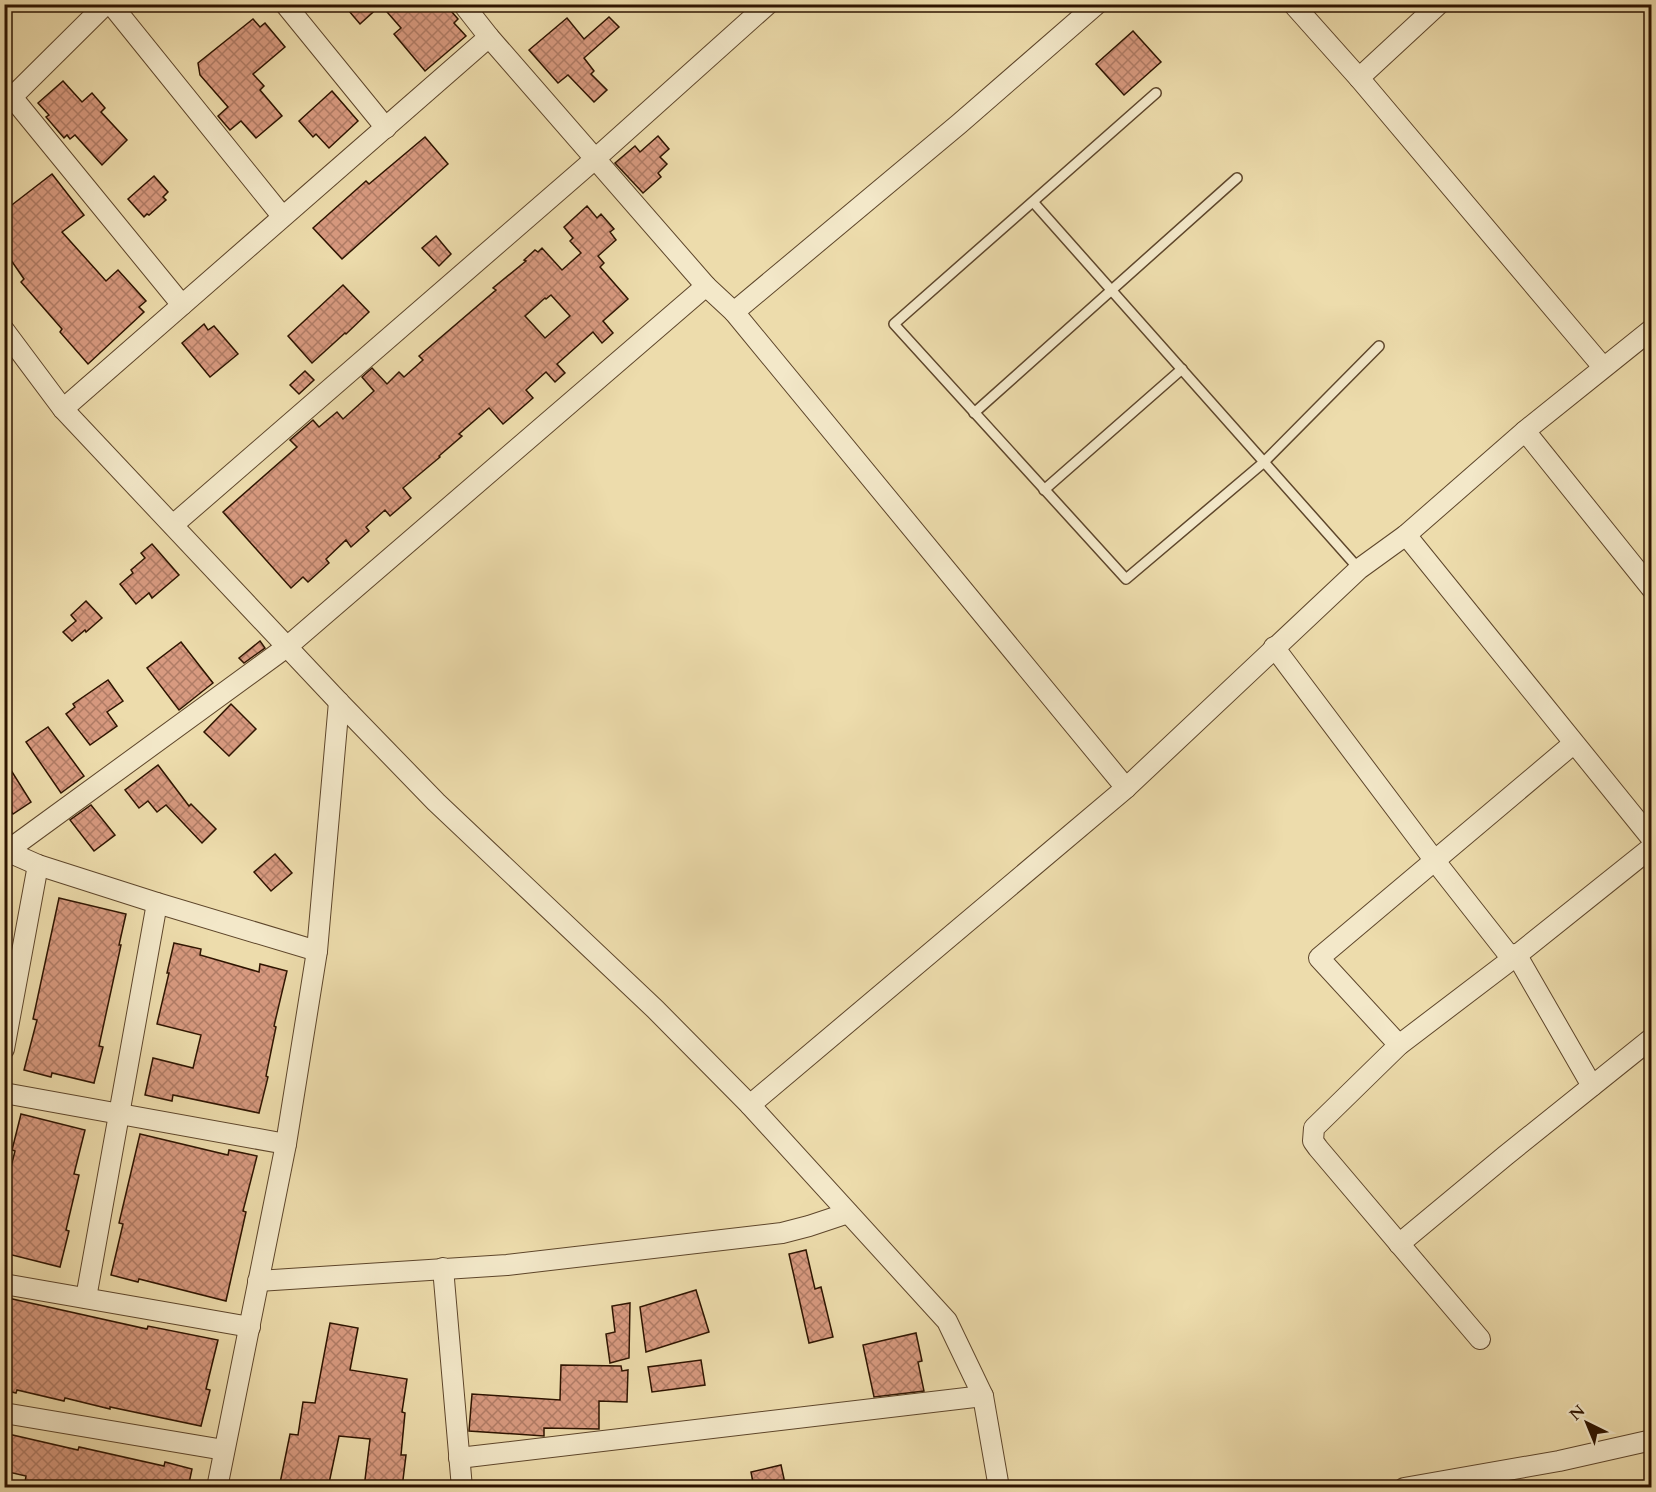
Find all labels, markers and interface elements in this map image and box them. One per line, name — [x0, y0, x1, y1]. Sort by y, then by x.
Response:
north arrow — [1557, 1393, 1617, 1453]
text: N — [1565, 1400, 1590, 1426]

